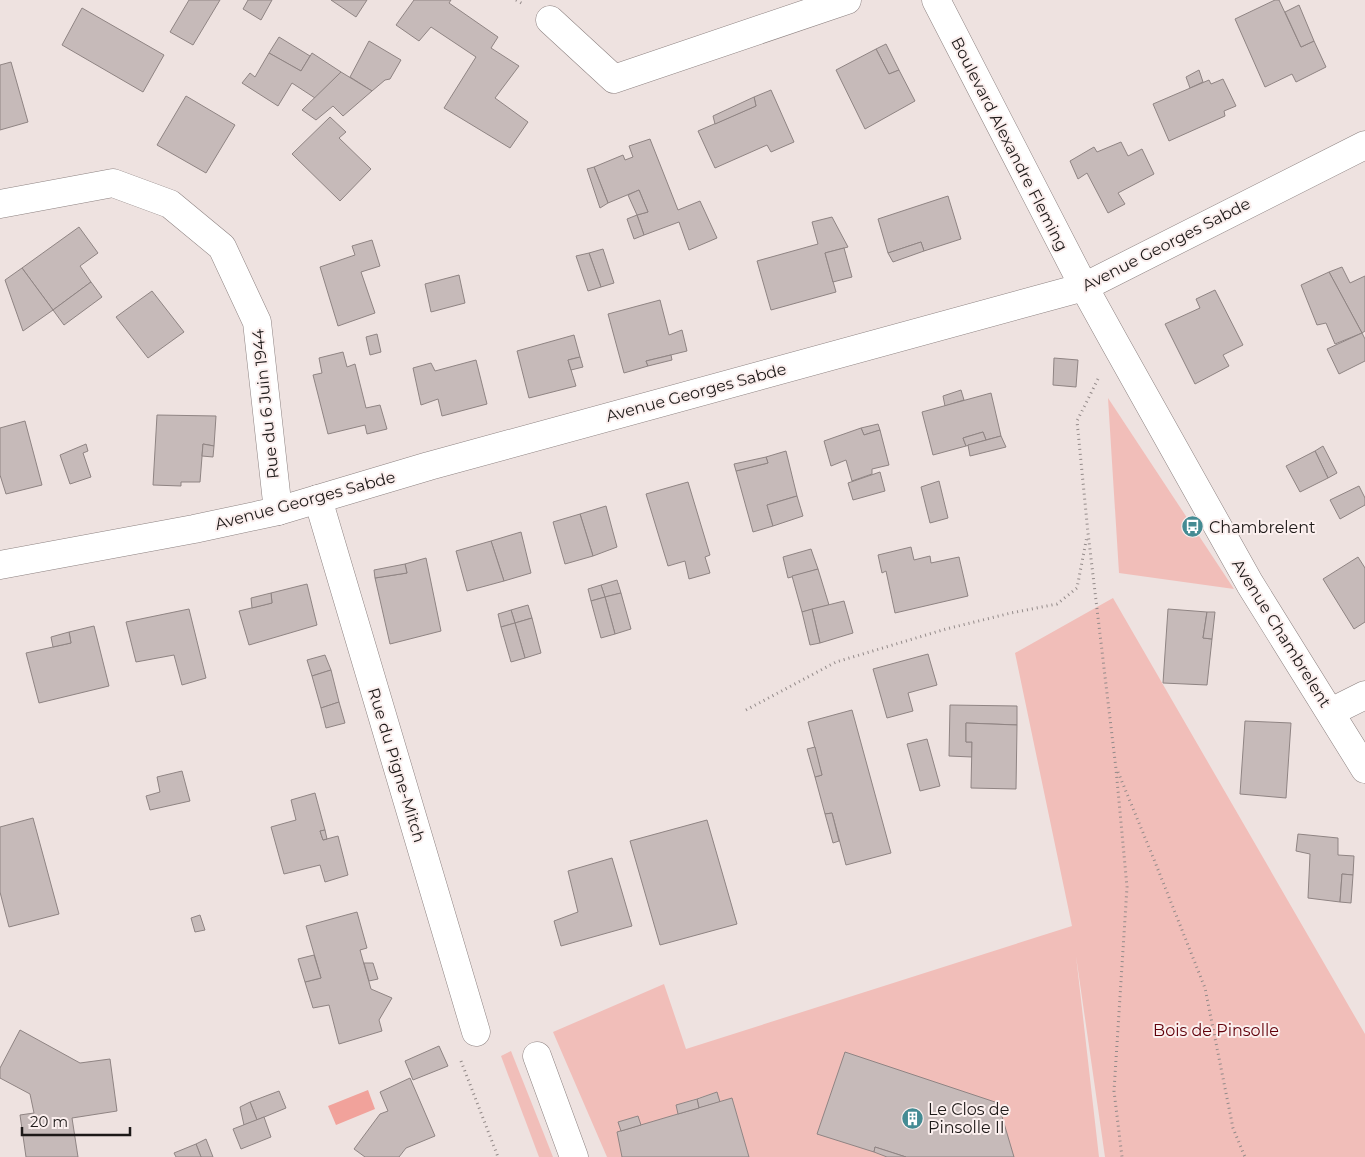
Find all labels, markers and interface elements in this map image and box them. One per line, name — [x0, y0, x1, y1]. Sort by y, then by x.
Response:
street label: Boulevard Alexandre Fleming — [947, 34, 1072, 254]
street label: Avenue Georges Sabde — [1079, 194, 1253, 295]
street label: Rue du 6 Juin 1944 — [248, 328, 283, 480]
street label: Avenue Georges Sabde — [604, 359, 788, 426]
street label: Avenue Georges Sabde — [213, 467, 397, 534]
bus stop icon: Chambrelent — [1181, 515, 1205, 539]
place label: Chambrelent — [1209, 518, 1316, 537]
street label: Avenue Chambrelent — [1228, 556, 1335, 711]
street label: Rue du Pigne-Mitch — [364, 685, 429, 845]
park label: Bois de Pinsolle — [1153, 1021, 1279, 1040]
place label: Le Clos de Pinsolle II — [928, 1100, 1009, 1137]
scale bar — [22, 1104, 130, 1136]
building icon: Le Clos de Pinsolle II — [900, 1106, 924, 1130]
text: 20 m — [30, 1112, 68, 1131]

